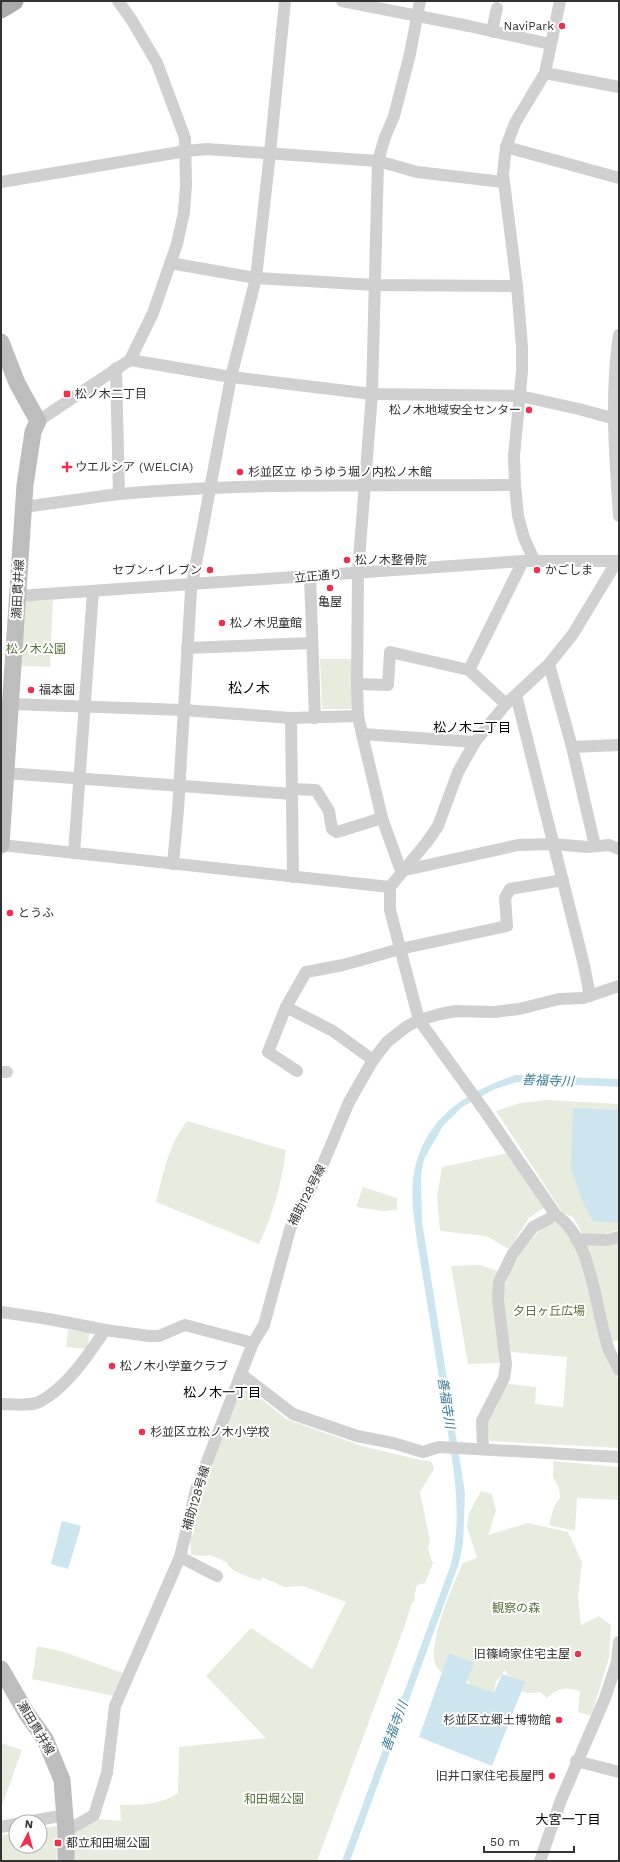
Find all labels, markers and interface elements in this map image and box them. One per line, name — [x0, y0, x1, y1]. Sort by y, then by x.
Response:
place label: NaviPark — [503, 19, 554, 33]
marker: NaviPark — [557, 21, 567, 31]
place label: 松ノ木二丁目 — [75, 387, 147, 401]
marker: 松ノ木二丁目 — [62, 389, 72, 399]
place label: 松ノ木地域安全センター — [389, 403, 521, 417]
marker: 松ノ木地域安全センター — [524, 405, 534, 415]
place label: ウエルシア (WELCIA) — [75, 460, 193, 474]
marker: ウエルシア (WELCIA) — [62, 462, 72, 472]
place label: 杉並区立 ゆうゆう堀ノ内松ノ木館 — [248, 465, 432, 479]
marker: 杉並区立 ゆうゆう堀ノ内松ノ木館 — [235, 467, 245, 477]
place label: 松ノ木整骨院 — [355, 553, 427, 567]
marker: 松ノ木整骨院 — [342, 555, 352, 565]
street label: 瀬田貫井線 — [9, 559, 27, 619]
place label: セブン-イレブン — [112, 563, 202, 577]
place label: かごしま — [545, 563, 593, 577]
marker: セブン-イレブン — [205, 565, 215, 575]
marker: かごしま — [532, 565, 542, 575]
street label: 立正通り — [293, 567, 343, 585]
marker: 亀屋 — [325, 583, 335, 593]
place label: 亀屋 — [318, 595, 342, 609]
place label: 松ノ木児童館 — [230, 616, 302, 630]
marker: 松ノ木児童館 — [217, 618, 227, 628]
park label: 松ノ木公園 — [6, 642, 66, 656]
district label: 松ノ木 — [228, 680, 270, 696]
place label: 福本園 — [39, 683, 75, 697]
marker: 福本園 — [26, 685, 36, 695]
district label: 松ノ木二丁目 — [433, 720, 511, 735]
place label: とうふ — [18, 906, 54, 920]
marker: とうふ — [5, 908, 15, 918]
water label: 善福寺川 — [522, 1072, 576, 1089]
street label: 補助128号線 — [286, 1162, 328, 1228]
park label: 夕日ヶ丘広場 — [513, 1304, 585, 1318]
place label: 松ノ木小学童クラブ — [120, 1359, 228, 1373]
marker: 松ノ木小学童クラブ — [107, 1361, 117, 1371]
water label: 善福寺川 — [435, 1376, 458, 1432]
district label: 松ノ木一丁目 — [183, 1385, 261, 1400]
place label: 杉並区立松ノ木小学校 — [150, 1425, 270, 1439]
marker: 杉並区立松ノ木小学校 — [137, 1427, 147, 1437]
street label: 補助128号線 — [179, 1464, 213, 1532]
park label: 観察の森 — [492, 1601, 540, 1615]
place label: 旧篠崎家住宅主屋 — [474, 1647, 570, 1661]
marker: 旧篠崎家住宅主屋 — [573, 1649, 583, 1659]
water label: 善福寺川 — [379, 1697, 411, 1753]
street label: 瀬田貫井線 — [15, 1699, 57, 1757]
place label: 杉並区立郷土博物館 — [443, 1713, 551, 1727]
marker: 杉並区立郷土博物館 — [554, 1715, 564, 1725]
place label: 旧井口家住宅長屋門 — [436, 1769, 544, 1783]
marker: 旧井口家住宅長屋門 — [547, 1771, 557, 1781]
park label: 和田堀公園 — [244, 1792, 304, 1806]
district label: 大宮一丁目 — [535, 1812, 601, 1827]
north arrow — [8, 1814, 48, 1854]
text: N — [24, 1818, 34, 1831]
scale bar — [484, 1828, 574, 1854]
text: 50 m — [490, 1835, 520, 1849]
place label: 都立和田堀公園 — [66, 1836, 150, 1850]
marker: 都立和田堀公園 — [53, 1838, 63, 1848]

